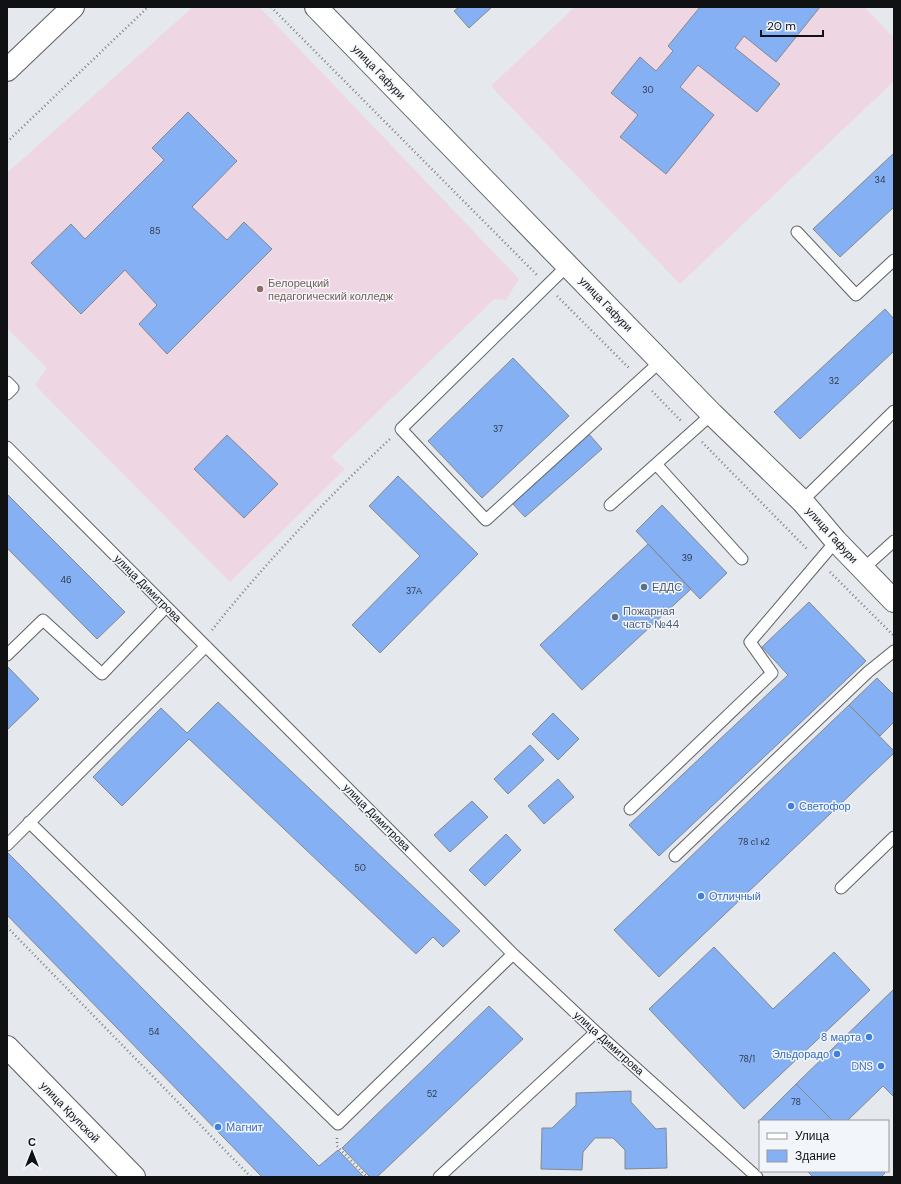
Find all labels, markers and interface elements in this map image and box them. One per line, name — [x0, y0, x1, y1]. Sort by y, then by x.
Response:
scale bar — [761, 12, 823, 38]
text: 20 m — [767, 18, 796, 34]
street label: улица Гафури — [349, 42, 409, 102]
house number: 30 — [642, 84, 654, 96]
house number: 34 — [875, 174, 886, 186]
house number: 85 — [150, 225, 160, 237]
street label: улица Гафури — [576, 274, 636, 334]
place label: Белорецкий педагогический колледж — [268, 276, 394, 303]
marker: Белорецкий педагогический колледж — [255, 284, 265, 294]
house number: 32 — [829, 375, 839, 387]
house number: 37 — [493, 423, 503, 435]
street label: улица Гафури — [803, 504, 861, 566]
street label: улица Димитрова — [111, 551, 185, 625]
house number: 39 — [682, 552, 693, 564]
house number: 46 — [60, 574, 72, 586]
place label: ЕДДС — [652, 580, 682, 594]
marker: ЕДДС — [639, 582, 649, 592]
house number: 37А — [406, 585, 422, 597]
place label: Пожарная часть №44 — [623, 604, 680, 631]
marker: Пожарная часть №44 — [610, 612, 620, 622]
street label: улица Димитрова — [340, 780, 414, 854]
place label: Светофор — [799, 799, 851, 813]
marker: Светофор — [786, 801, 796, 811]
house number: 78 с1 к2 — [738, 836, 770, 848]
house number: 50 — [354, 862, 366, 874]
place label: Отличный — [709, 889, 761, 903]
marker: Отличный — [696, 891, 706, 901]
street label: улица Димитрова — [571, 1008, 648, 1079]
house number: 54 — [149, 1026, 160, 1038]
place label: 8 марта — [821, 1030, 862, 1044]
marker: 8 марта — [864, 1032, 874, 1042]
place label: Эльдорадо — [772, 1047, 829, 1061]
marker: Эльдорадо — [832, 1049, 842, 1059]
house number: 78/1 — [739, 1053, 755, 1065]
place label: DNS — [851, 1059, 873, 1073]
marker: DNS — [876, 1061, 886, 1071]
street label: улица Крупской — [37, 1078, 103, 1146]
house number: 52 — [427, 1088, 437, 1100]
house number: 78 — [791, 1096, 801, 1108]
place label: Магнит — [226, 1120, 263, 1134]
legend — [759, 1120, 889, 1172]
marker: Магнит — [213, 1122, 223, 1132]
text: Улица — [795, 1128, 829, 1144]
north arrow — [12, 1132, 52, 1172]
text: С — [28, 1135, 36, 1149]
text: Здание — [795, 1148, 836, 1164]

